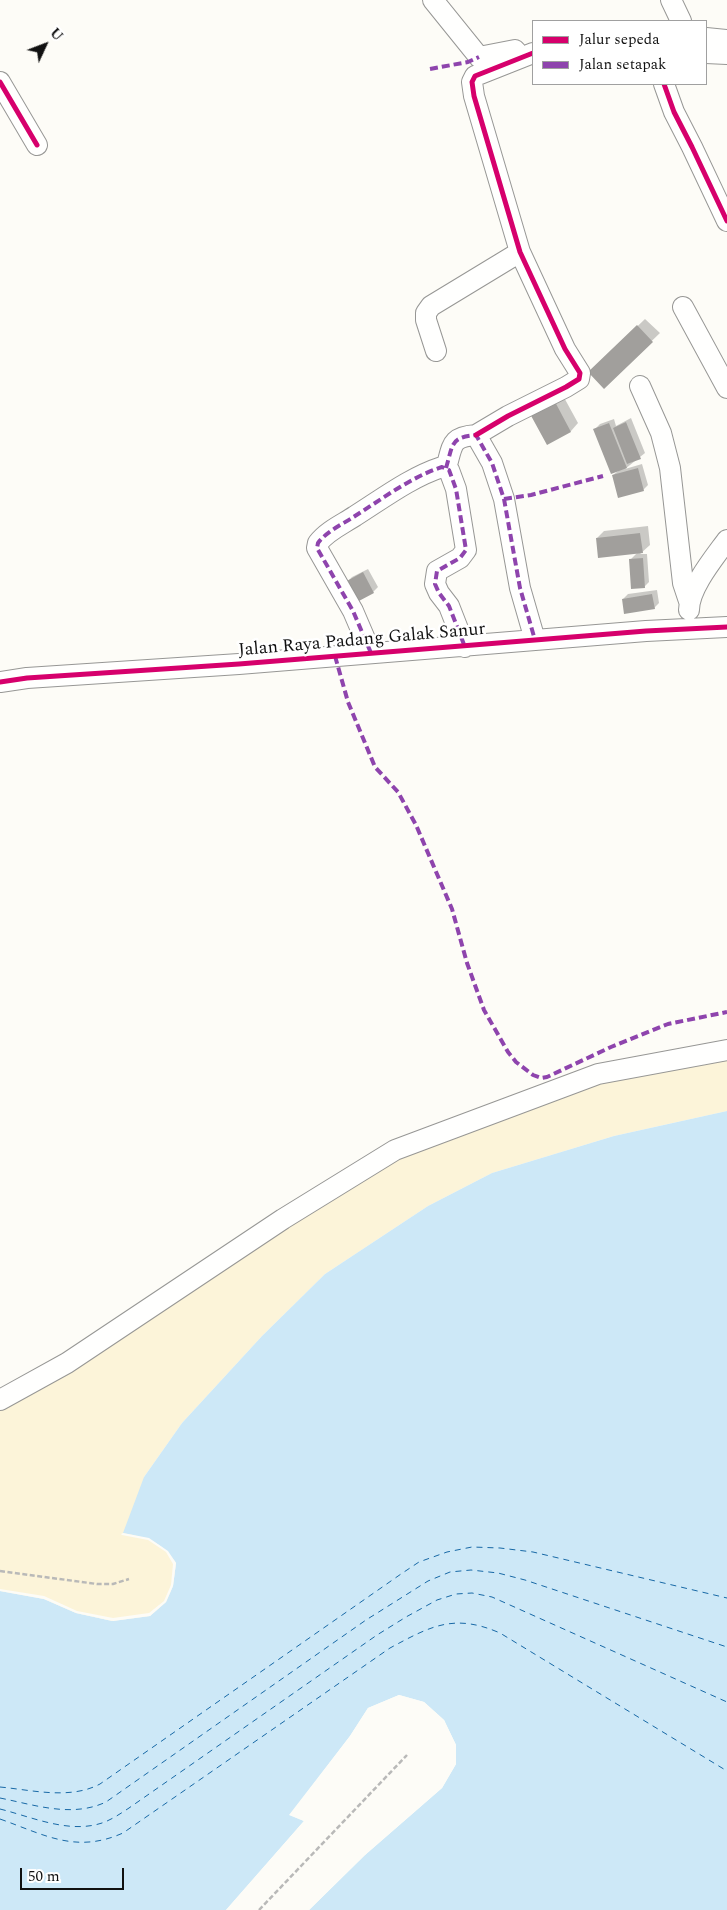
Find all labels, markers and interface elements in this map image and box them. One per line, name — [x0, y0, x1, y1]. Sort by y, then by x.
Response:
north arrow — [20, 20, 70, 70]
legend — [532, 20, 707, 85]
text: U — [45, 23, 68, 46]
text: Jalur sepeda — [579, 28, 660, 51]
text: Jalan setapak — [579, 53, 666, 76]
street label: Jalan Raya Padang Galak Sanur — [238, 619, 486, 663]
scale bar — [22, 1858, 126, 1890]
text: 50 m — [28, 1865, 60, 1888]

